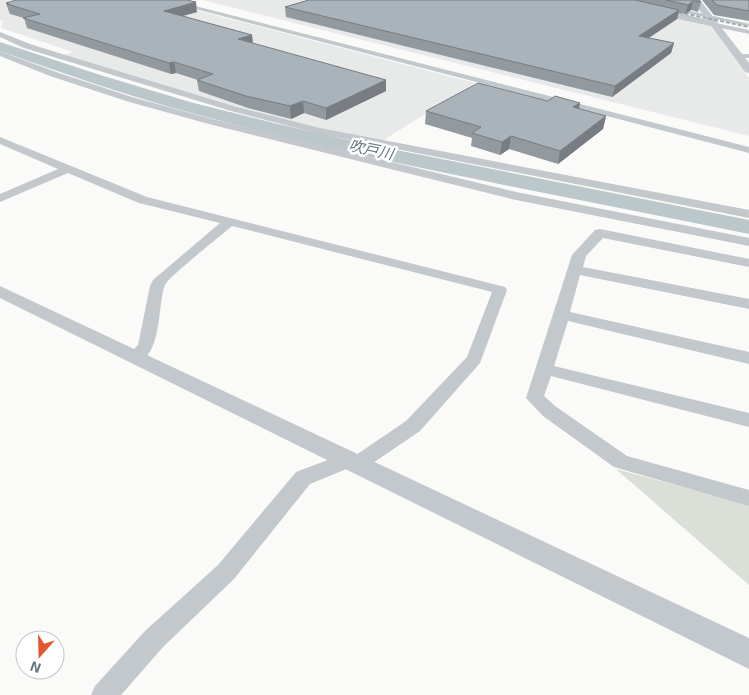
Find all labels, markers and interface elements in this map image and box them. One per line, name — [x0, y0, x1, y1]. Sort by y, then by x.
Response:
water label: 吹戸川 — [347, 136, 397, 163]
north arrow — [15, 630, 65, 680]
text: N — [28, 658, 43, 677]

